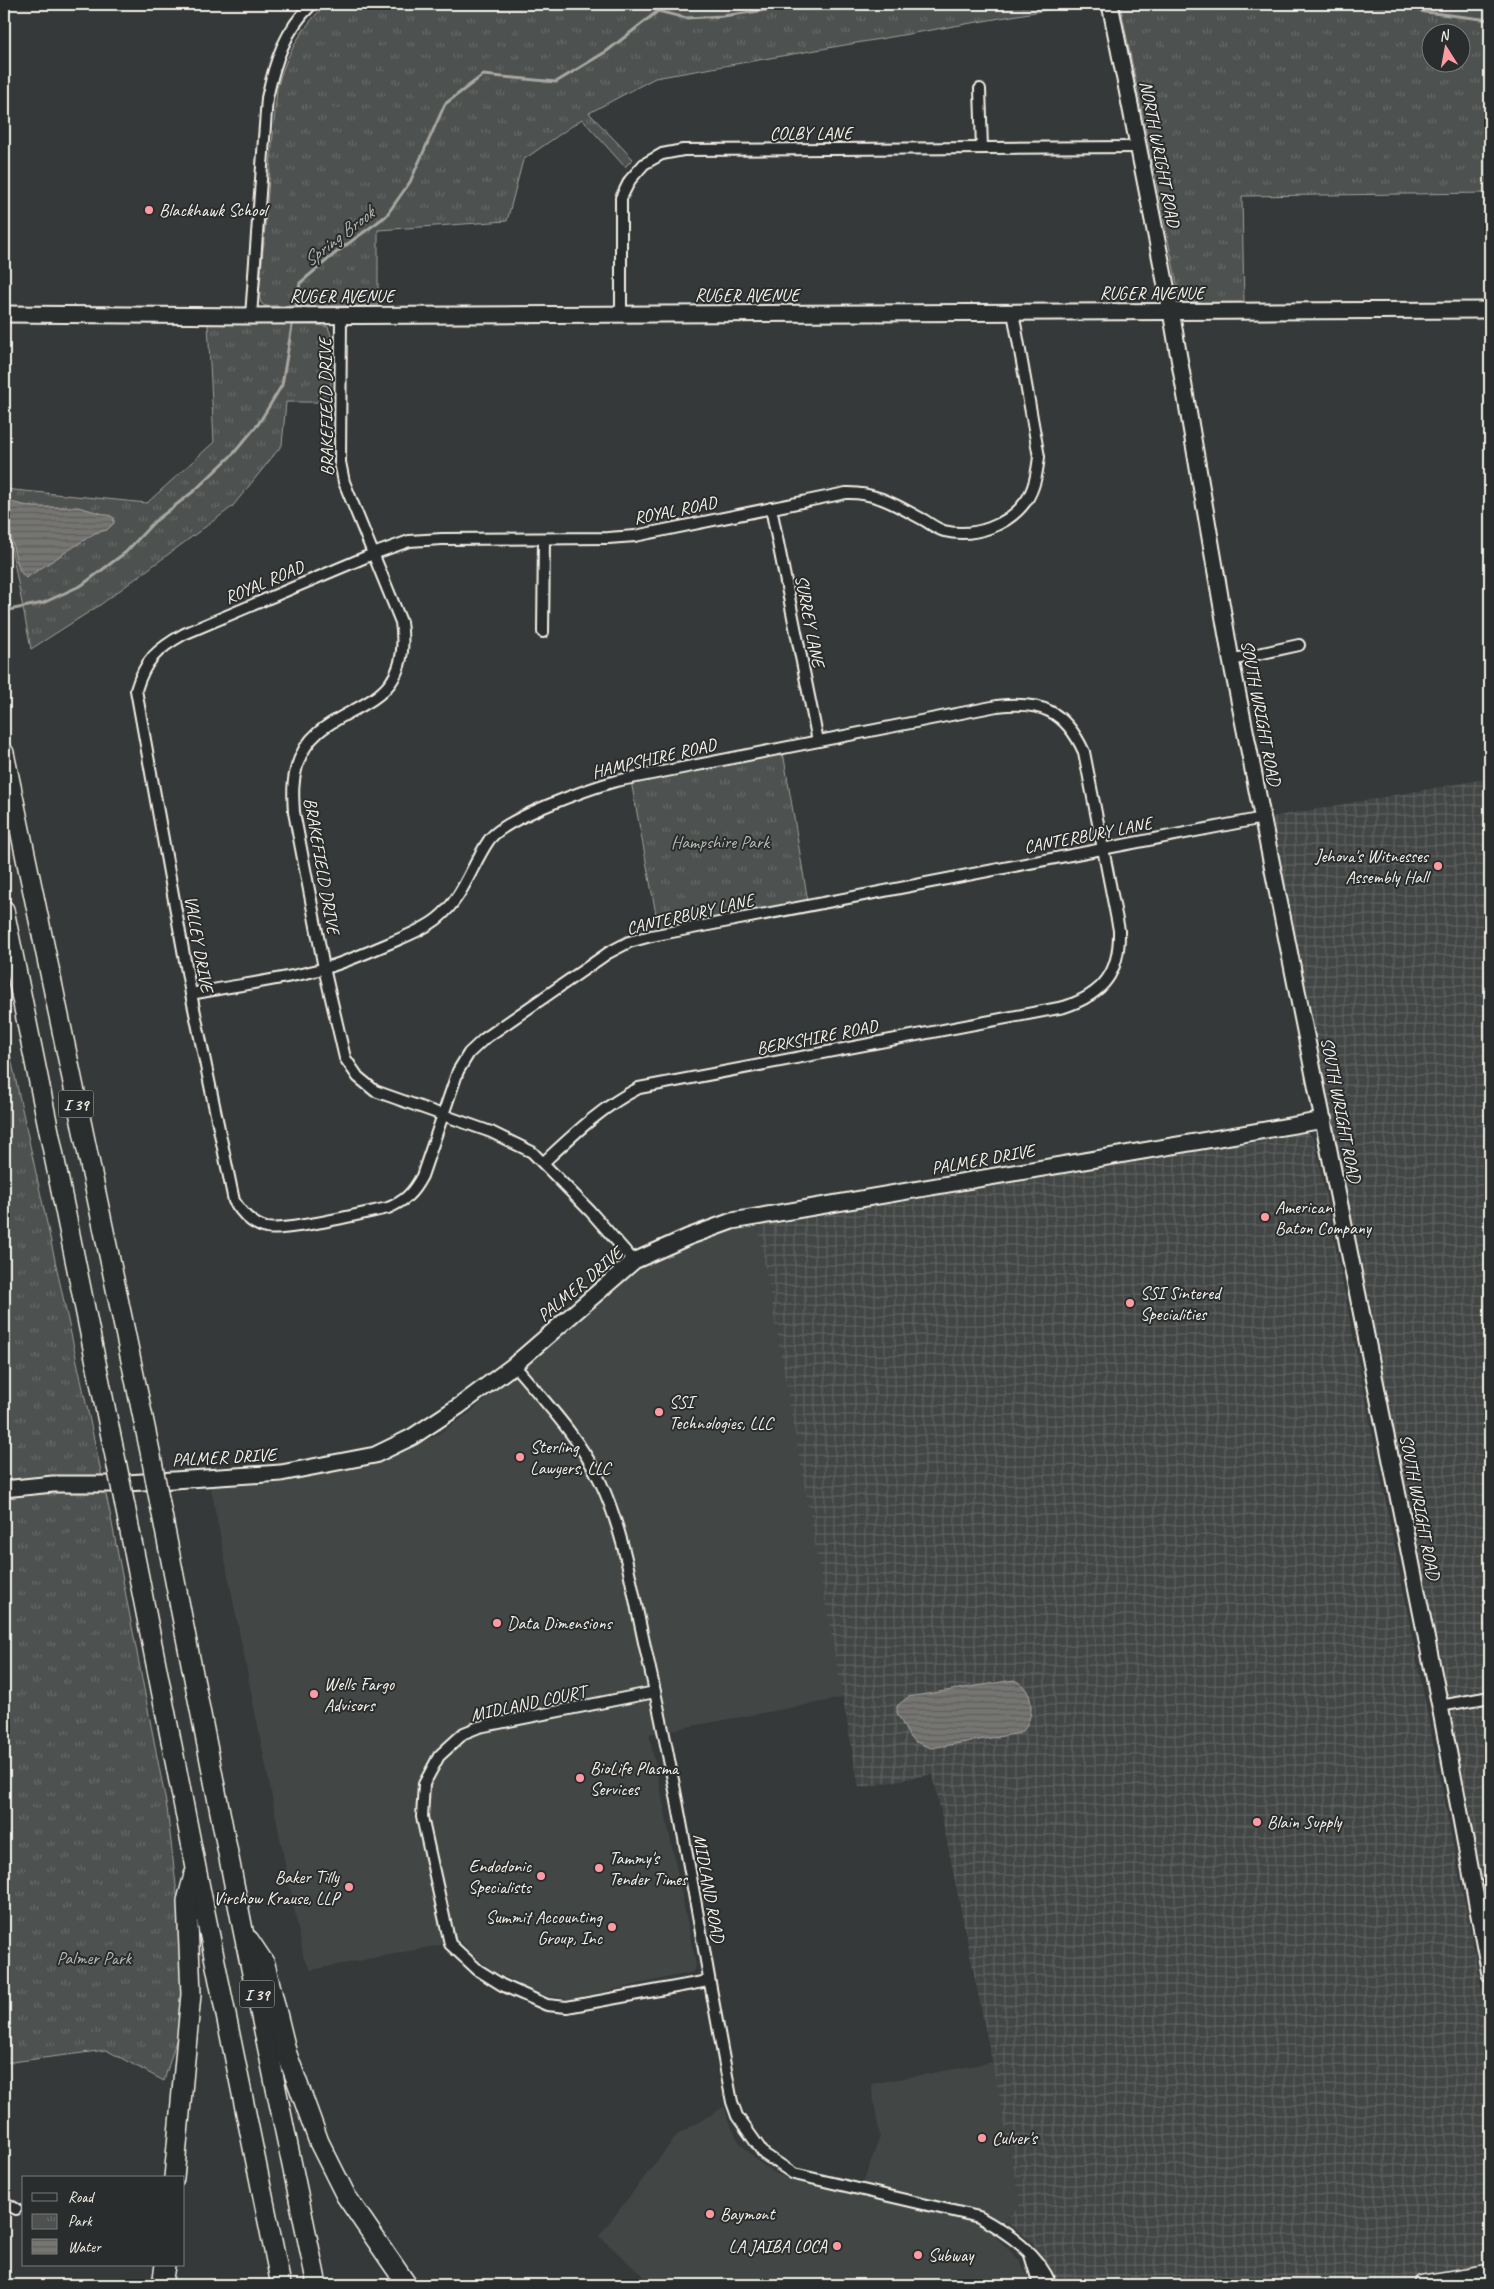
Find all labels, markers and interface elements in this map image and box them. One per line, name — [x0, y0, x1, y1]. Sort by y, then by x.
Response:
north arrow — [1422, 22, 1472, 72]
text: N — [1438, 26, 1452, 45]
street label: NORTH WRIGHT ROAD — [1135, 79, 1185, 231]
street label: COLBY LANE — [770, 122, 854, 144]
place label: Blackhawk School — [159, 199, 270, 221]
water label: Spring Brook — [298, 199, 382, 272]
marker: Blackhawk School — [143, 204, 155, 216]
street label: RUGER AVENUE — [1100, 282, 1206, 304]
street label: RUGER AVENUE — [695, 284, 801, 306]
street label: RUGER AVENUE — [290, 285, 396, 307]
street label: BRAKEFIELD DRIVE — [314, 336, 338, 476]
street label: ROYAL ROAD — [632, 491, 720, 529]
street label: ROYAL ROAD — [221, 555, 308, 609]
street label: SURREY LANE — [790, 573, 830, 671]
street label: SOUTH WRIGHT ROAD — [1236, 639, 1286, 789]
street label: HAMPSHIRE ROAD — [590, 733, 720, 783]
street label: BRAKEFIELD DRIVE — [299, 796, 345, 938]
street label: CANTERBURY LANE — [1022, 811, 1156, 858]
park label: Hampshire Park — [671, 831, 770, 853]
place label: Jehova's Witnesses Assembly Hall — [1314, 845, 1431, 888]
marker: Jehova's Witnesses Assembly Hall — [1432, 860, 1444, 872]
street label: CANTERBURY LANE — [624, 888, 758, 939]
street label: VALLEY DRIVE — [180, 894, 219, 996]
street label: BERKSHIRE ROAD — [755, 1014, 881, 1060]
street label: SOUTH WRIGHT ROAD — [1316, 1036, 1366, 1186]
road number: I 39 — [58, 1090, 94, 1118]
street label: PALMER DRIVE — [930, 1139, 1039, 1179]
place label: American Baton Company — [1275, 1196, 1373, 1239]
marker: American Baton Company — [1259, 1211, 1271, 1223]
street label: PALMER DRIVE — [533, 1240, 629, 1326]
place label: SSI Sintered Specialities — [1140, 1282, 1223, 1325]
marker: SSI Sintered Specialities — [1124, 1297, 1136, 1309]
place label: SSI Technologies, LLC — [669, 1391, 775, 1434]
marker: SSI Technologies, LLC — [653, 1406, 665, 1418]
street label: SOUTH WRIGHT ROAD — [1395, 1433, 1445, 1583]
place label: Sterling Lawyers, LLC — [530, 1436, 613, 1479]
street label: PALMER DRIVE — [171, 1443, 279, 1471]
marker: Sterling Lawyers, LLC — [514, 1451, 526, 1463]
place label: Data Dimensions — [507, 1612, 613, 1634]
marker: Data Dimensions — [491, 1617, 503, 1629]
place label: Wells Fargo Advisors — [324, 1673, 396, 1716]
street label: MIDLAND COURT — [468, 1679, 592, 1726]
marker: Wells Fargo Advisors — [308, 1688, 320, 1700]
place label: BioLife Plasma Services — [590, 1757, 680, 1800]
marker: BioLife Plasma Services — [574, 1772, 586, 1784]
place label: Blain Supply — [1267, 1811, 1343, 1833]
marker: Blain Supply — [1251, 1816, 1263, 1828]
street label: MIDLAND ROAD — [689, 1832, 730, 1945]
place label: Tammy's Tender Times — [609, 1847, 689, 1890]
place label: Endodonic Specialists — [468, 1855, 533, 1898]
marker: Tammy's Tender Times — [593, 1862, 605, 1874]
place label: Baker Tilly Virchow Krause, LLP — [213, 1866, 341, 1909]
marker: Endodonic Specialists — [535, 1870, 547, 1882]
marker: Baker Tilly Virchow Krause, LLP — [343, 1881, 355, 1893]
place label: Summit Accounting Group, Inc — [486, 1906, 604, 1949]
marker: Summit Accounting Group, Inc — [606, 1921, 618, 1933]
park label: Palmer Park — [57, 1947, 133, 1969]
road number: I 39 — [240, 1980, 274, 2008]
place label: Culver's — [992, 2127, 1039, 2149]
marker: Culver's — [976, 2132, 988, 2144]
legend — [22, 2176, 185, 2266]
text: Road — [68, 2188, 95, 2207]
place label: Baymont — [720, 2203, 776, 2225]
marker: Baymont — [704, 2208, 716, 2220]
text: Park — [68, 2212, 93, 2231]
place label: LA JAIBA LOCA — [729, 2235, 828, 2257]
text: Water — [68, 2238, 102, 2257]
marker: LA JAIBA LOCA — [831, 2240, 843, 2252]
place label: Subway — [928, 2244, 975, 2266]
marker: Subway — [912, 2249, 924, 2261]

